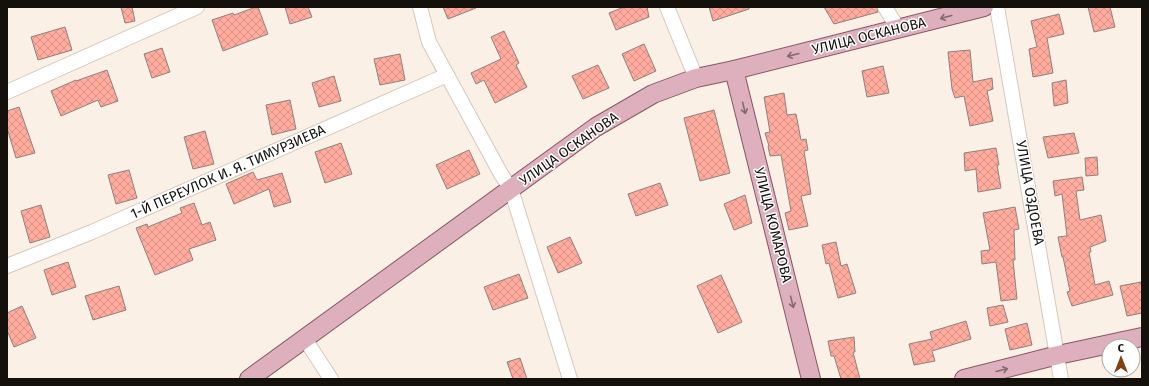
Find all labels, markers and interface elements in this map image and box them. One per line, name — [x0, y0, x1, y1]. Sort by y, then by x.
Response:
street label: УЛИЦА ОСКАНОВА — [810, 14, 928, 58]
one-way arrow — [940, 14, 953, 21]
one-way arrow — [787, 52, 800, 60]
one-way arrow — [740, 101, 748, 114]
street label: УЛИЦА ОСКАНОВА — [516, 109, 622, 189]
street label: 1-Й ПЕРЕУЛОК И. Я. ТИМУРЗИЕВА — [128, 121, 328, 223]
street label: УЛИЦА ОЗДОЕВА — [1012, 139, 1048, 247]
street label: УЛИЦА КОМАРОВА — [750, 166, 796, 284]
one-way arrow — [789, 295, 796, 308]
north arrow — [1101, 338, 1141, 378]
text: С — [1118, 342, 1125, 355]
one-way arrow — [995, 365, 1008, 373]

